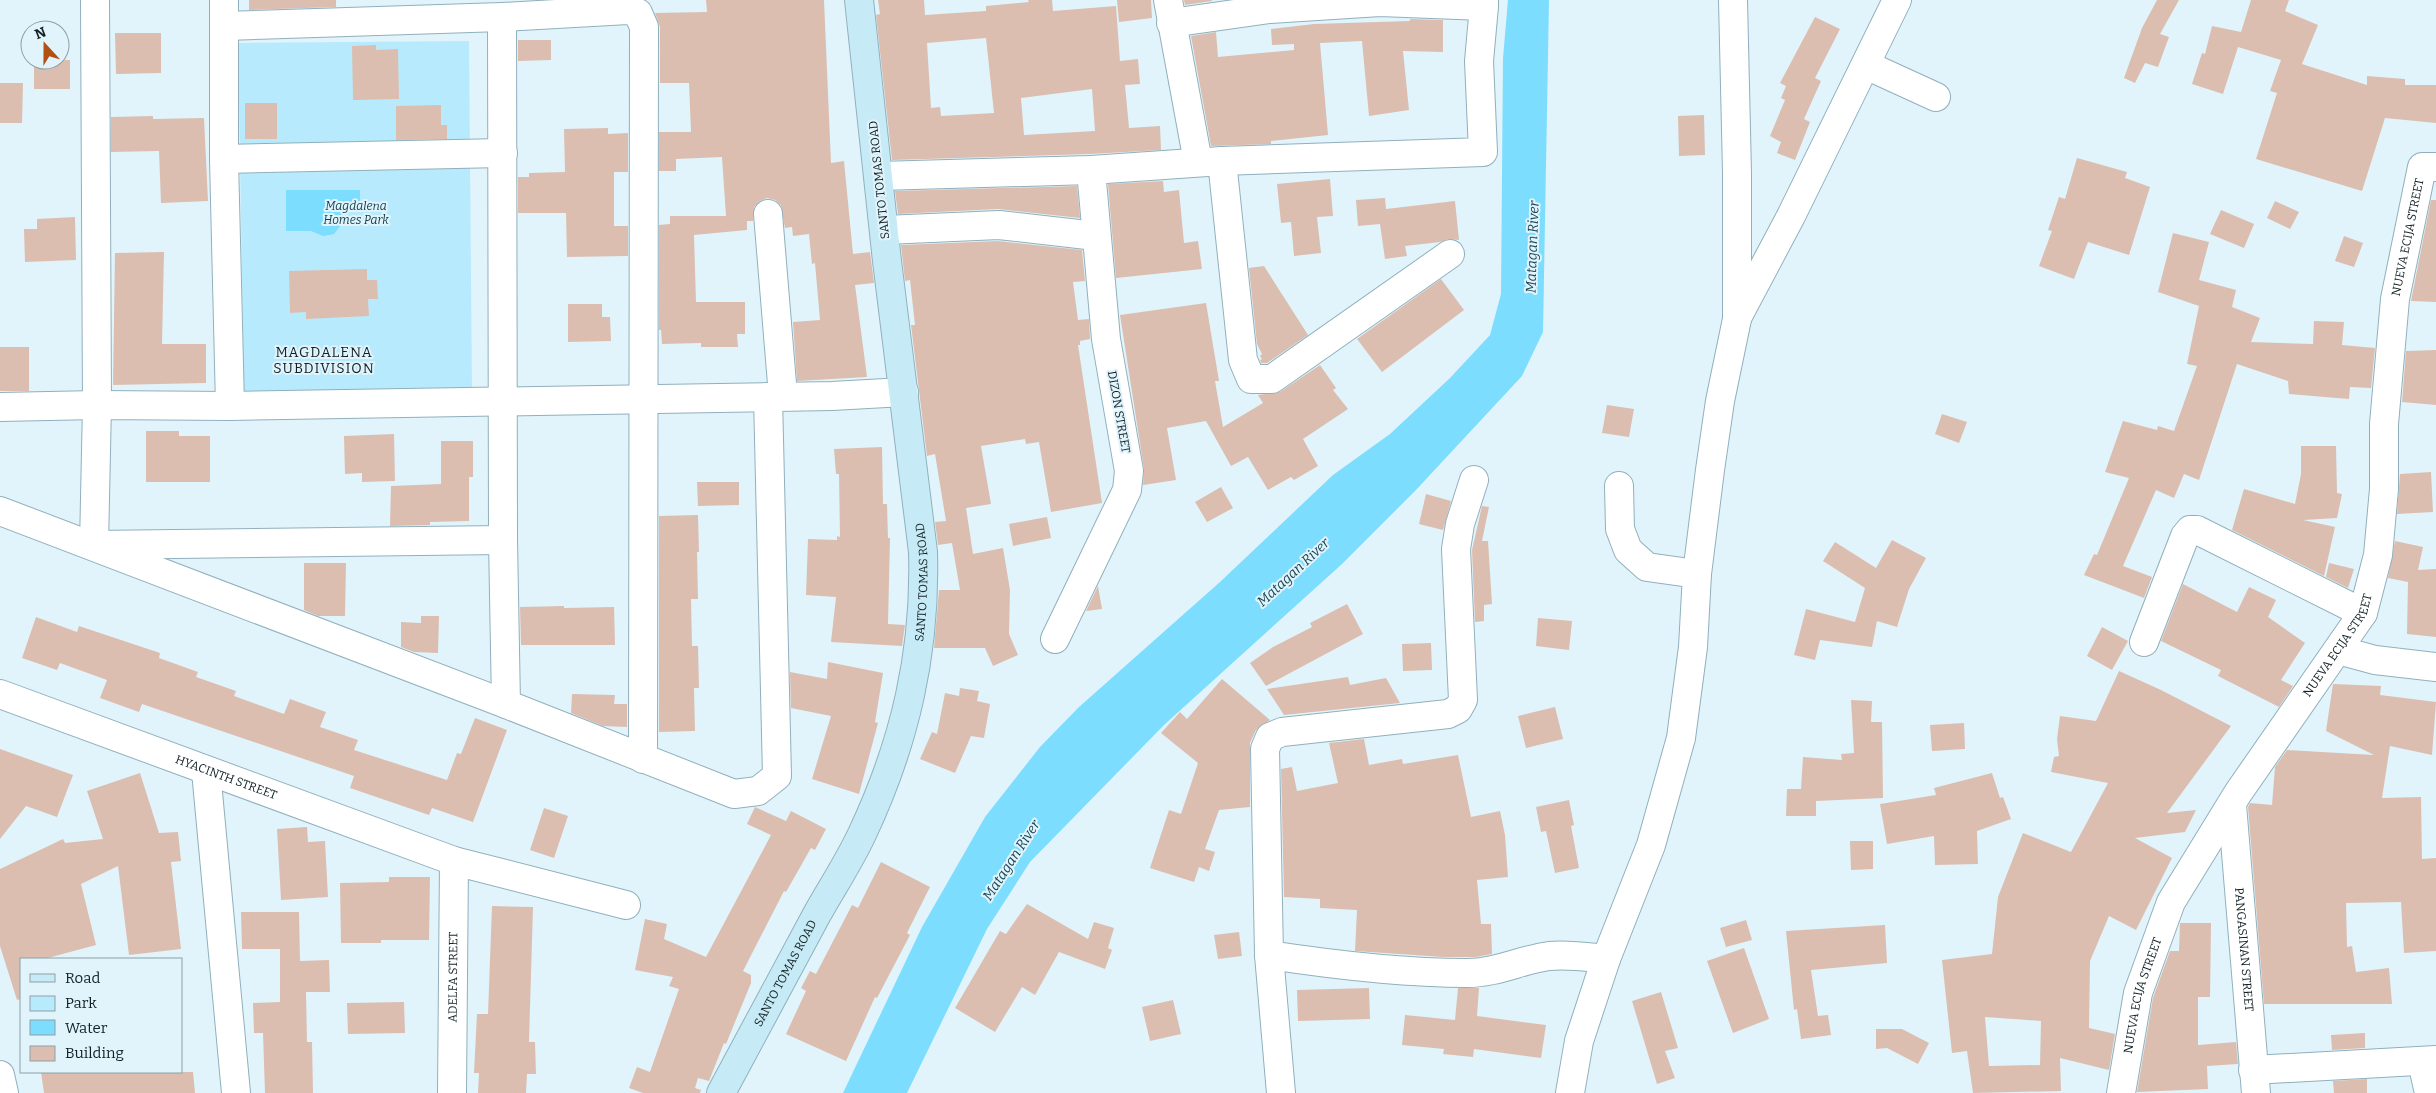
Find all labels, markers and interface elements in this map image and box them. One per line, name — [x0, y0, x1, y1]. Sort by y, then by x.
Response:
north arrow — [20, 20, 70, 70]
text: N — [32, 23, 49, 43]
street label: SANTO TOMAS ROAD — [866, 120, 892, 240]
street label: NUEVA ECIJA STREET — [2389, 177, 2426, 297]
park label: Magdalena Homes Park — [323, 199, 389, 227]
water label: Matagan River — [1522, 199, 1543, 293]
district label: MAGDALENA SUBDIVISION — [273, 344, 375, 377]
street label: DIZON STREET — [1105, 370, 1133, 454]
street label: SANTO TOMAS ROAD — [912, 522, 930, 642]
water label: Matagan River — [1254, 534, 1334, 610]
street label: NUEVA ECIJA STREET — [2300, 592, 2375, 699]
street label: HYACINTH STREET — [174, 752, 279, 802]
water label: Matagan River — [979, 816, 1044, 904]
street label: PANGASINAN STREET — [2232, 887, 2256, 1012]
street label: SANTO TOMAS ROAD — [751, 917, 820, 1029]
street label: ADELFA STREET — [446, 932, 460, 1022]
street label: NUEVA ECIJA STREET — [2121, 936, 2165, 1055]
legend — [20, 958, 182, 1073]
text: Road — [65, 969, 100, 987]
text: Park — [65, 994, 97, 1012]
text: Water — [65, 1019, 108, 1037]
text: Building — [65, 1044, 124, 1062]

